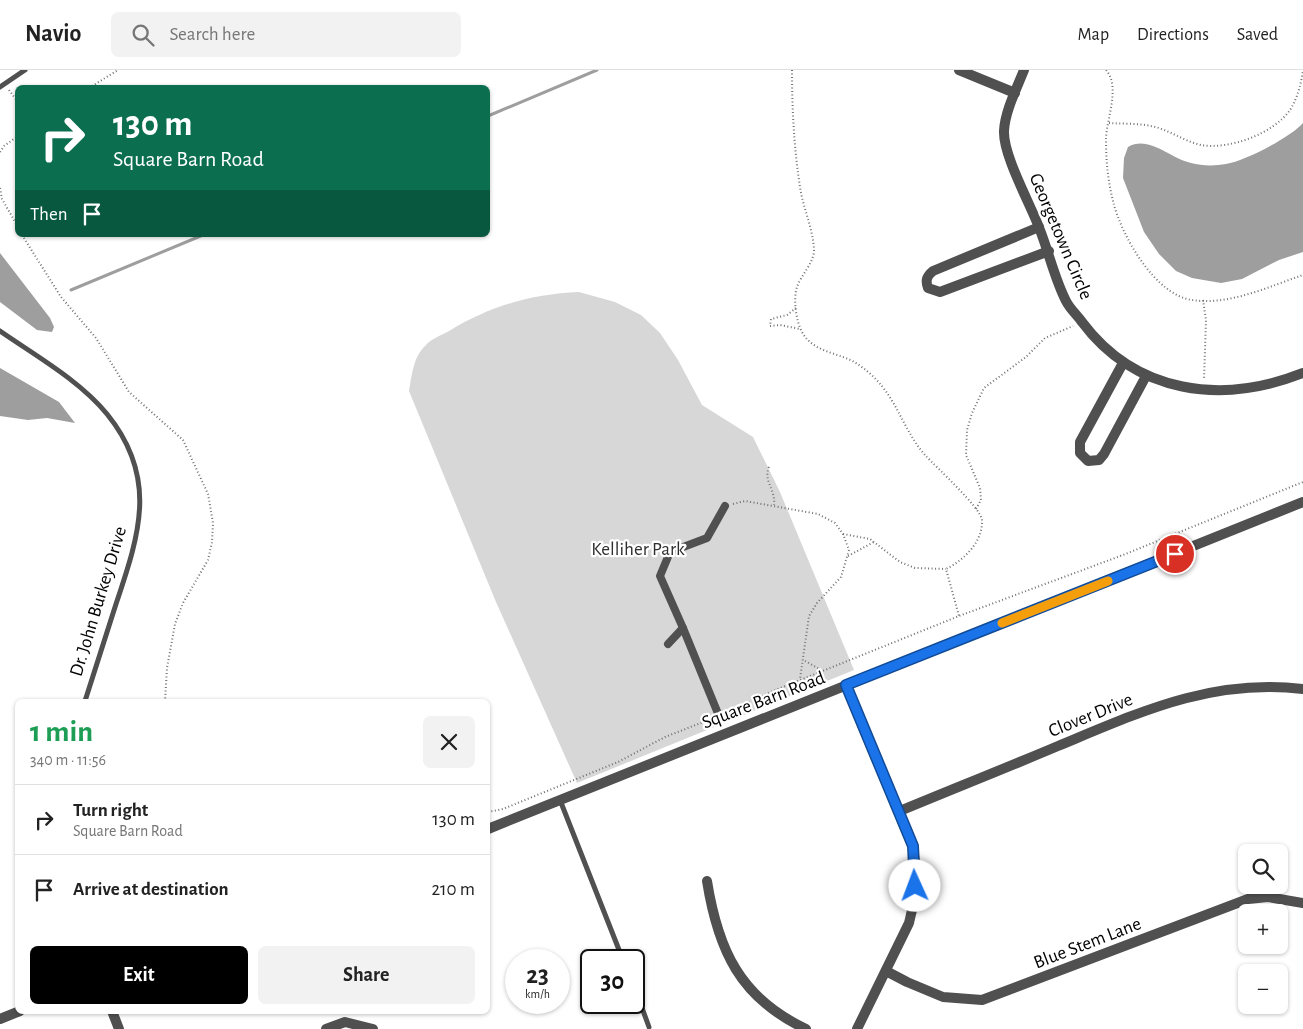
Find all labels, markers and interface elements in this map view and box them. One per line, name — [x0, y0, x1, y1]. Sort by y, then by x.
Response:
search box — [111, 12, 461, 57]
icon: search — [129, 21, 157, 49]
text: Navio — [25, 22, 81, 46]
text: Search here — [169, 25, 255, 44]
text: Map — [1078, 26, 1109, 44]
text: Directions — [1137, 26, 1209, 44]
text: Saved — [1237, 26, 1278, 44]
icon: right — [30, 105, 95, 170]
text: 130 m — [113, 107, 192, 142]
text: Square Barn Road — [113, 148, 264, 170]
street label: Georgetown Circle — [1025, 171, 1096, 302]
icon: arrive — [78, 200, 106, 228]
text: Then — [30, 205, 68, 224]
street label: Dr. John Burkey Drive — [67, 524, 130, 679]
pin — [1154, 533, 1196, 575]
park label: Kelliher Park — [591, 540, 685, 559]
icon: arrive — [1161, 540, 1189, 568]
street label: Square Barn Road — [699, 668, 828, 733]
street label: Clover Drive — [1046, 690, 1135, 741]
button: close — [423, 716, 475, 768]
text: 1 min — [30, 717, 93, 747]
text: 340 m · 11:56 — [30, 752, 106, 768]
text: Turn right — [73, 801, 148, 820]
icon: right — [30, 806, 58, 834]
text: 130 m — [432, 810, 475, 829]
text: Square Barn Road — [73, 823, 183, 839]
map controls — [1238, 844, 1288, 1014]
button: search — [1238, 844, 1288, 894]
position arrow — [888, 859, 940, 911]
icon: arrive — [30, 876, 58, 904]
text: Arrive at destination — [73, 880, 229, 899]
text: 210 m — [431, 880, 475, 899]
button: + — [1238, 904, 1288, 954]
street label: Blue Stem Lane — [1031, 914, 1144, 973]
button: Exit — [30, 946, 248, 1004]
button: Share — [258, 946, 475, 1004]
speed limit sign: 30 — [580, 949, 645, 1014]
text: 23 — [526, 963, 549, 988]
button: − — [1238, 964, 1288, 1014]
text: km/h — [525, 988, 550, 1000]

